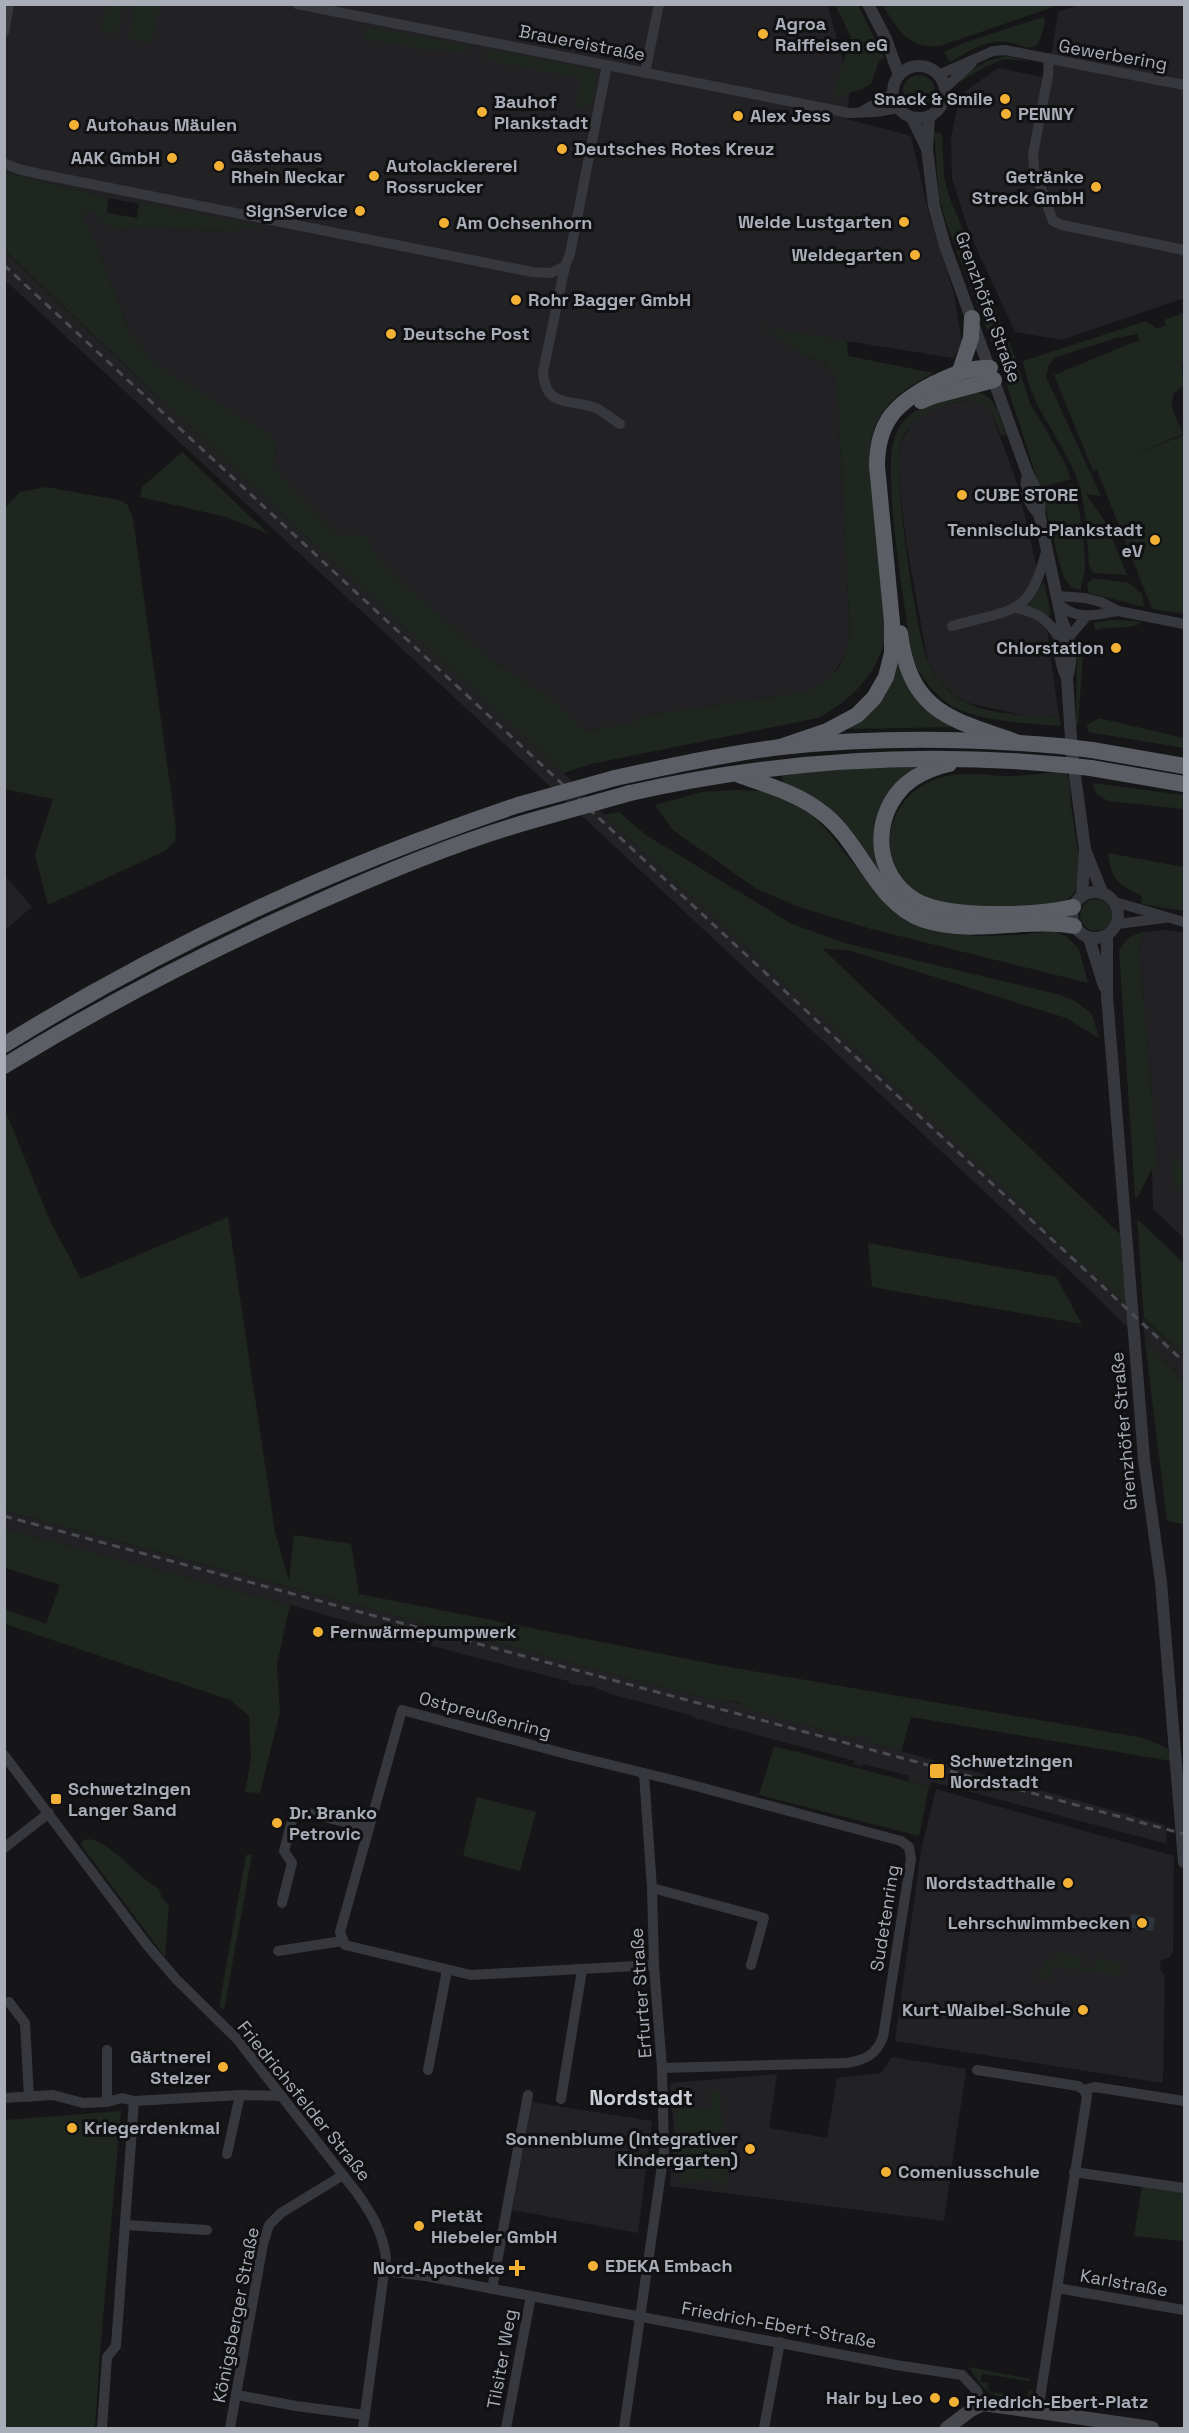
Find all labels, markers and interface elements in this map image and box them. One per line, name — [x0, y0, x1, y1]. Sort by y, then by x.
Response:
place label: Agroa Raiffeisen eG — [775, 12, 888, 56]
street label: Brauereistraße — [517, 19, 647, 66]
marker: Agroa Raiffeisen eG — [756, 27, 770, 41]
street label: Gewerbering — [1057, 34, 1169, 75]
place label: Snack & Smile — [874, 87, 993, 110]
place label: Bauhof Plankstadt — [494, 90, 588, 134]
marker: Snack & Smile — [998, 92, 1012, 106]
place label: PENNY — [1018, 102, 1075, 125]
place label: Alex Jess — [750, 104, 831, 127]
marker: Bauhof Plankstadt — [475, 105, 489, 119]
marker: PENNY — [999, 107, 1013, 121]
marker: Alex Jess — [731, 109, 745, 123]
place label: Autohaus Mäulen — [86, 113, 237, 136]
marker: Autohaus Mäulen — [67, 118, 81, 132]
place label: Deutsches Rotes Kreuz — [574, 137, 774, 160]
marker: Deutsches Rotes Kreuz — [555, 142, 569, 156]
place label: Gästehaus Rhein Neckar — [231, 144, 345, 188]
place label: AAK GmbH — [71, 146, 160, 169]
marker: AAK GmbH — [165, 151, 179, 165]
place label: Autolackiererei Rossrucker — [386, 154, 517, 198]
marker: Gästehaus Rhein Neckar — [212, 159, 226, 173]
place label: Getränke Streck GmbH — [972, 165, 1084, 209]
marker: Autolackiererei Rossrucker — [367, 169, 381, 183]
marker: Getränke Streck GmbH — [1089, 180, 1103, 194]
place label: SignService — [246, 199, 348, 222]
marker: SignService — [353, 204, 367, 218]
place label: Welde Lustgarten — [738, 210, 892, 233]
place label: Am Ochsenhorn — [456, 211, 592, 234]
marker: Welde Lustgarten — [897, 215, 911, 229]
marker: Am Ochsenhorn — [437, 216, 451, 230]
street label: Grenzhöfer Straße — [950, 228, 1026, 385]
place label: Weldegarten — [792, 243, 903, 266]
marker: Weldegarten — [908, 248, 922, 262]
place label: Rohr Bagger GmbH — [528, 288, 691, 311]
marker: Rohr Bagger GmbH — [509, 293, 523, 307]
place label: Deutsche Post — [403, 322, 530, 345]
marker: Deutsche Post — [384, 327, 398, 341]
place label: CUBE STORE — [974, 483, 1078, 506]
marker: CUBE STORE — [955, 488, 969, 502]
place label: Tennisclub-Plankstadt eV — [947, 518, 1143, 562]
marker: Tennisclub-Plankstadt eV — [1148, 533, 1162, 547]
place label: Chlorstation — [996, 636, 1104, 659]
marker: Chlorstation — [1109, 641, 1123, 655]
street label: Grenzhöfer Straße — [1105, 1351, 1142, 1511]
place label: Fernwärmepumpwerk — [330, 1620, 517, 1643]
marker: Fernwärmepumpwerk — [311, 1625, 325, 1639]
street label: Ostpreußenring — [416, 1686, 554, 1743]
place label: Schwetzingen Nordstadt — [950, 1749, 1073, 1793]
marker: Schwetzingen Nordstadt — [928, 1762, 946, 1780]
place label: Schwetzingen Langer Sand — [68, 1777, 191, 1821]
marker: Schwetzingen Langer Sand — [49, 1792, 63, 1806]
place label: Dr. Branko Petrovic — [289, 1801, 377, 1845]
marker: Dr. Branko Petrovic — [270, 1816, 284, 1830]
street label: Sudetenring — [865, 1863, 904, 1973]
place label: Nordstadthalle — [926, 1871, 1056, 1894]
marker: Nordstadthalle — [1061, 1876, 1075, 1890]
place label: Lehrschwimmbecken — [948, 1911, 1130, 1934]
marker: Lehrschwimmbecken — [1135, 1916, 1149, 1930]
street label: Erfurter Straße — [624, 1927, 657, 2059]
place label: Kurt-Waibel-Schule — [902, 1998, 1071, 2021]
marker: Kurt-Waibel-Schule — [1076, 2003, 1090, 2017]
street label: Friedrichsfelder Straße — [233, 2016, 376, 2186]
place label: Gärtnerei Stelzer — [130, 2045, 211, 2089]
marker: Gärtnerei Stelzer — [216, 2060, 230, 2074]
district label: Nordstadt — [589, 2084, 693, 2111]
place label: Kriegerdenkmal — [84, 2116, 220, 2139]
marker: Kriegerdenkmal — [65, 2121, 79, 2135]
place label: Sonnenblume (Integrativer Kindergarten) — [505, 2127, 738, 2171]
marker: Sonnenblume (Integrativer Kindergarten) — [743, 2142, 757, 2156]
place label: Comeniusschule — [898, 2160, 1040, 2183]
marker: Comeniusschule — [879, 2165, 893, 2179]
place label: Pietät Hiebeler GmbH — [431, 2204, 557, 2248]
marker: Pietät Hiebeler GmbH — [412, 2219, 426, 2233]
street label: Königsberger Straße — [207, 2225, 264, 2405]
place label: EDEKA Embach — [605, 2254, 733, 2277]
place label: Nord-Apotheke — [373, 2256, 505, 2279]
marker: EDEKA Embach — [586, 2259, 600, 2273]
marker: Nord-Apotheke — [510, 2261, 524, 2275]
street label: Karlstraße — [1078, 2263, 1170, 2302]
street label: Friedrich-Ebert-Straße — [680, 2296, 878, 2353]
street label: Tilsiter Weg — [481, 2307, 522, 2411]
place label: Hair by Leo — [826, 2386, 923, 2409]
place label: Friedrich-Ebert-Platz — [966, 2390, 1148, 2413]
marker: Hair by Leo — [928, 2391, 942, 2405]
marker: Friedrich-Ebert-Platz — [947, 2395, 961, 2409]

